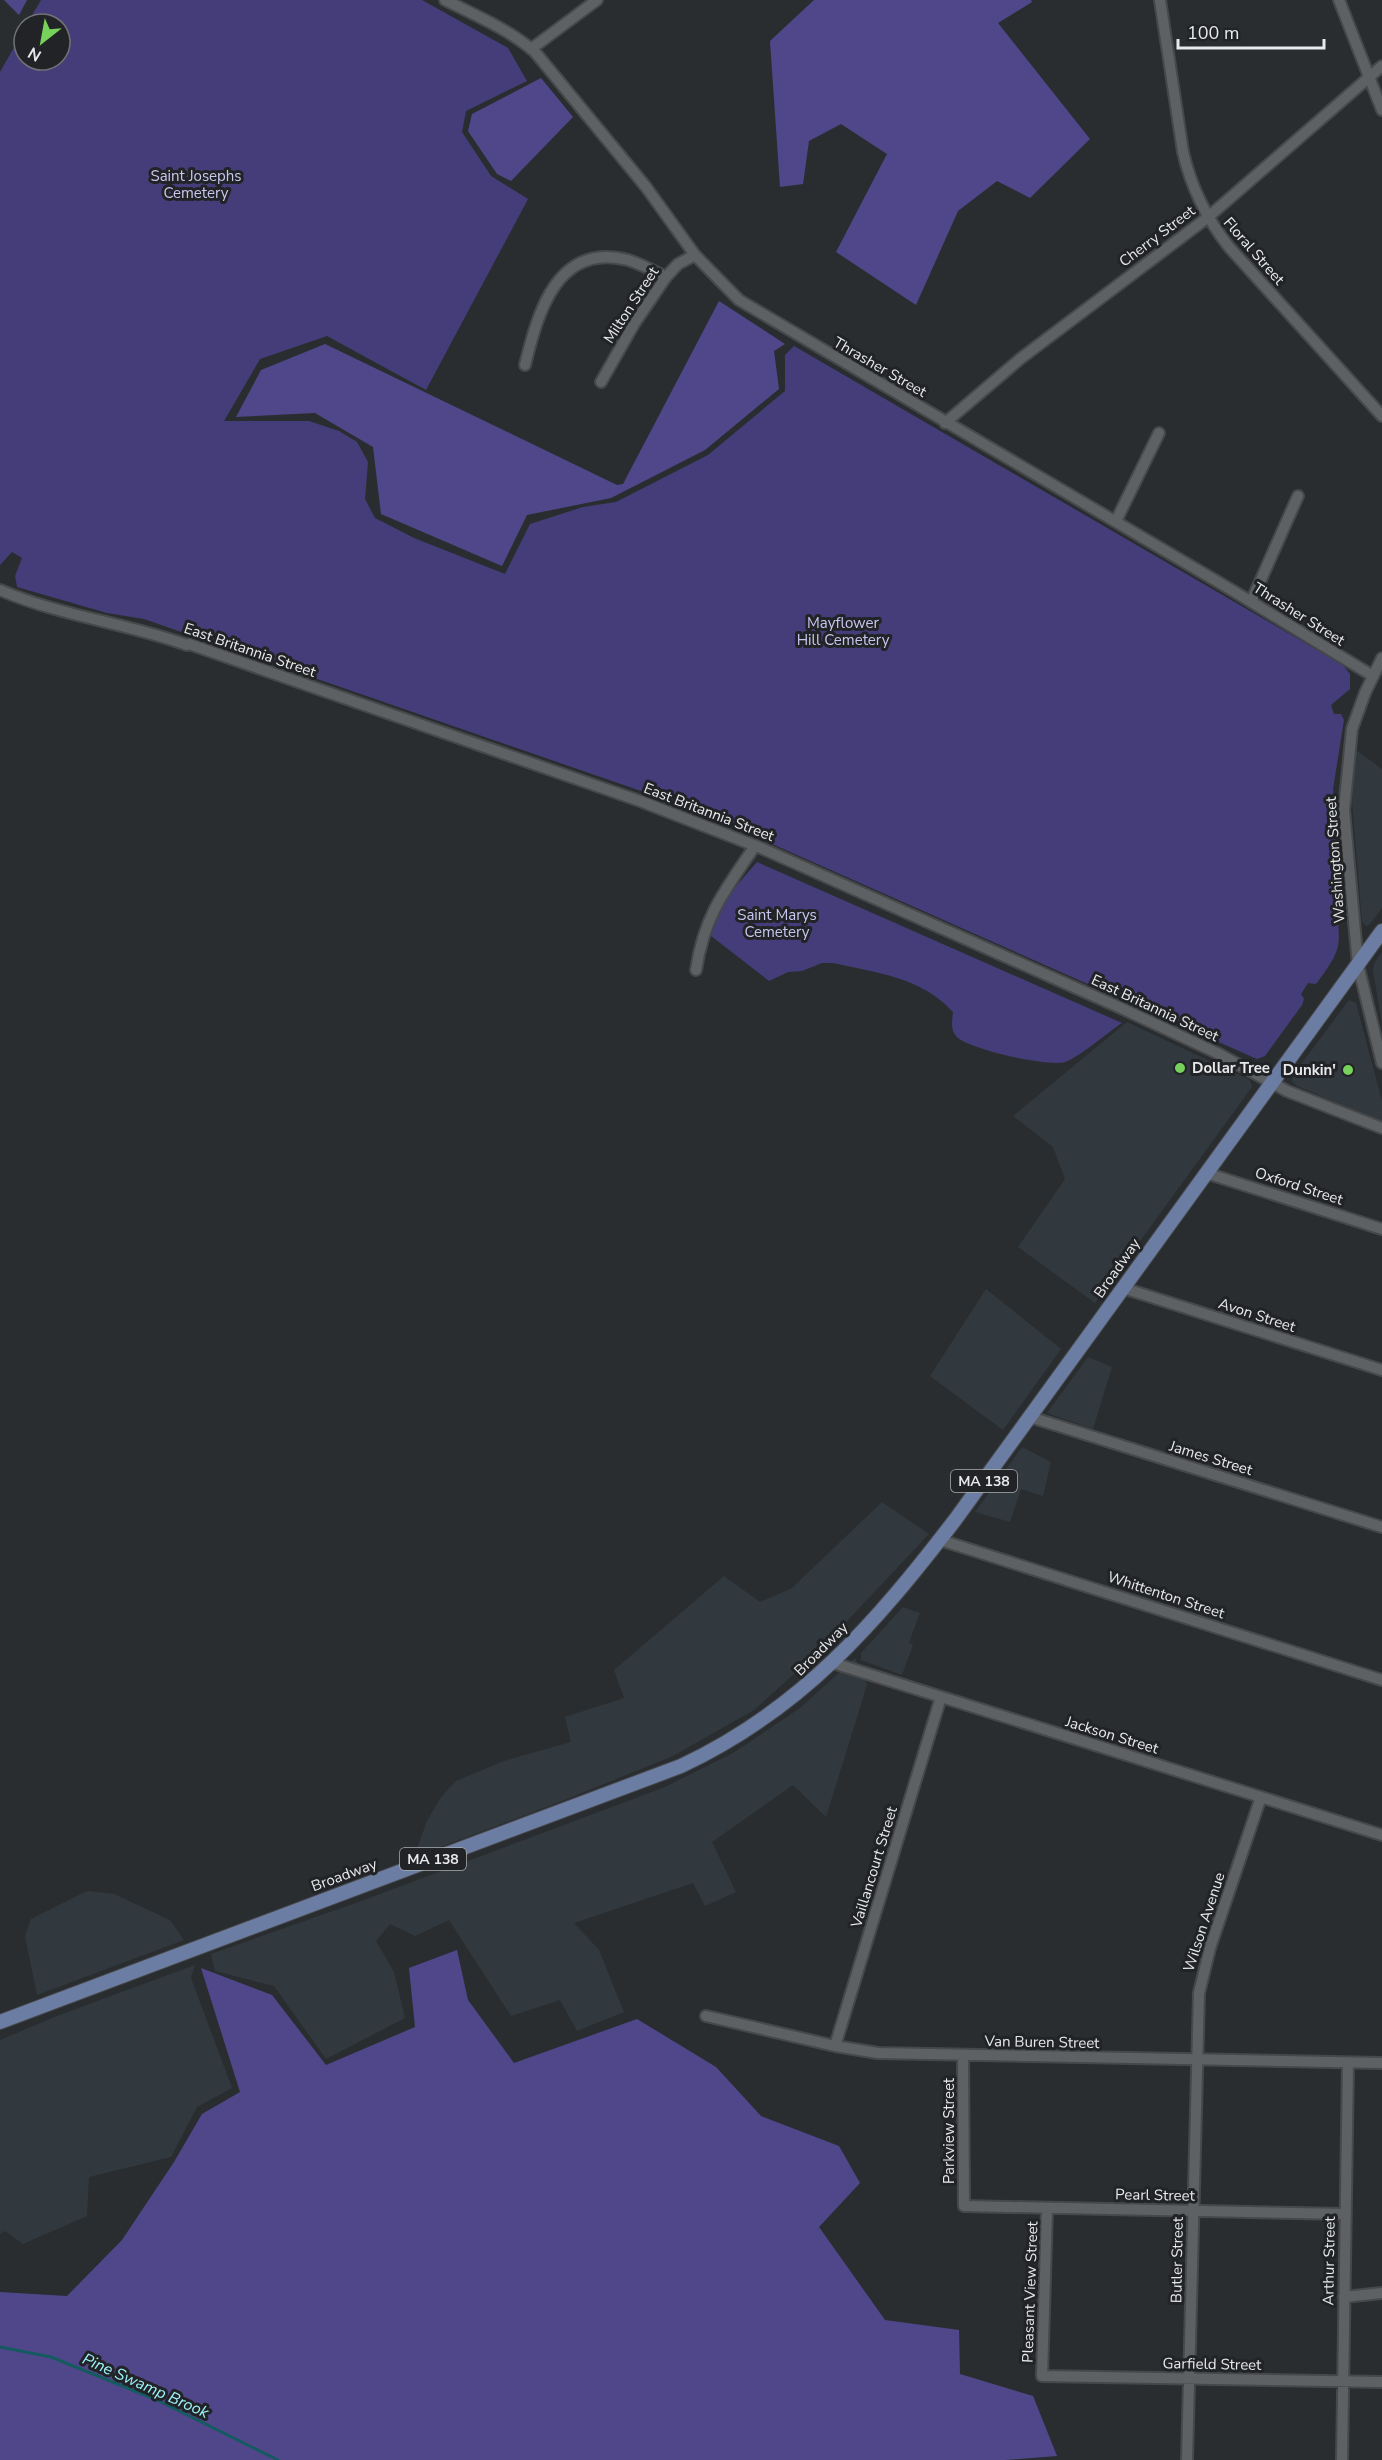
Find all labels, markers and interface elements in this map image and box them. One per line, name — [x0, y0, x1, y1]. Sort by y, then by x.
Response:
north arrow — [12, 12, 72, 72]
scale bar — [1178, 12, 1324, 50]
text: 100 m — [1187, 21, 1239, 45]
text: N — [24, 41, 46, 67]
park label: Saint Josephs Cemetery — [150, 166, 242, 203]
street label: Cherry Street — [1115, 200, 1200, 271]
street label: Floral Street — [1219, 213, 1289, 290]
street label: Milton Street — [599, 262, 664, 347]
street label: Thrasher Street — [830, 332, 931, 402]
street label: Thrasher Street — [1249, 578, 1349, 651]
park label: Mayflower Hill Cemetery — [797, 613, 890, 650]
street label: East Britannia Street — [181, 618, 319, 682]
street label: East Britannia Street — [641, 778, 778, 846]
street label: Washington Street — [1321, 795, 1349, 924]
park label: Saint Marys Cemetery — [737, 905, 817, 942]
street label: East Britannia Street — [1088, 970, 1223, 1047]
place label: Dollar Tree — [1192, 1058, 1270, 1078]
place label: Dunkin' — [1283, 1060, 1336, 1080]
marker: Dollar Tree — [1173, 1061, 1187, 1075]
marker: Dunkin' — [1341, 1063, 1355, 1077]
street label: Oxford Street — [1252, 1162, 1346, 1210]
street label: Broadway — [1089, 1234, 1145, 1302]
street label: Avon Street — [1216, 1293, 1299, 1337]
street label: James Street — [1166, 1436, 1256, 1480]
road number: MA 138 — [951, 1470, 1017, 1492]
street label: Whittenton Street — [1105, 1567, 1228, 1624]
street label: Broadway — [790, 1618, 852, 1680]
street label: Jackson Street — [1062, 1711, 1162, 1759]
street label: Vaillancourt Street — [846, 1803, 902, 1931]
road number: MA 138 — [400, 1848, 466, 1870]
street label: Broadway — [308, 1854, 380, 1896]
street label: Wilson Avenue — [1179, 1870, 1229, 1974]
street label: Van Buren Street — [983, 2031, 1100, 2053]
street label: Parkview Street — [939, 2077, 959, 2184]
street label: Pearl Street — [1115, 2184, 1196, 2206]
street label: Butler Street — [1166, 2216, 1188, 2303]
street label: Arthur Street — [1318, 2216, 1340, 2306]
street label: Pleasant View Street — [1018, 2220, 1042, 2363]
water label: Pine Swamp Brook — [79, 2348, 213, 2424]
street label: Garfield Street — [1162, 2353, 1262, 2375]

